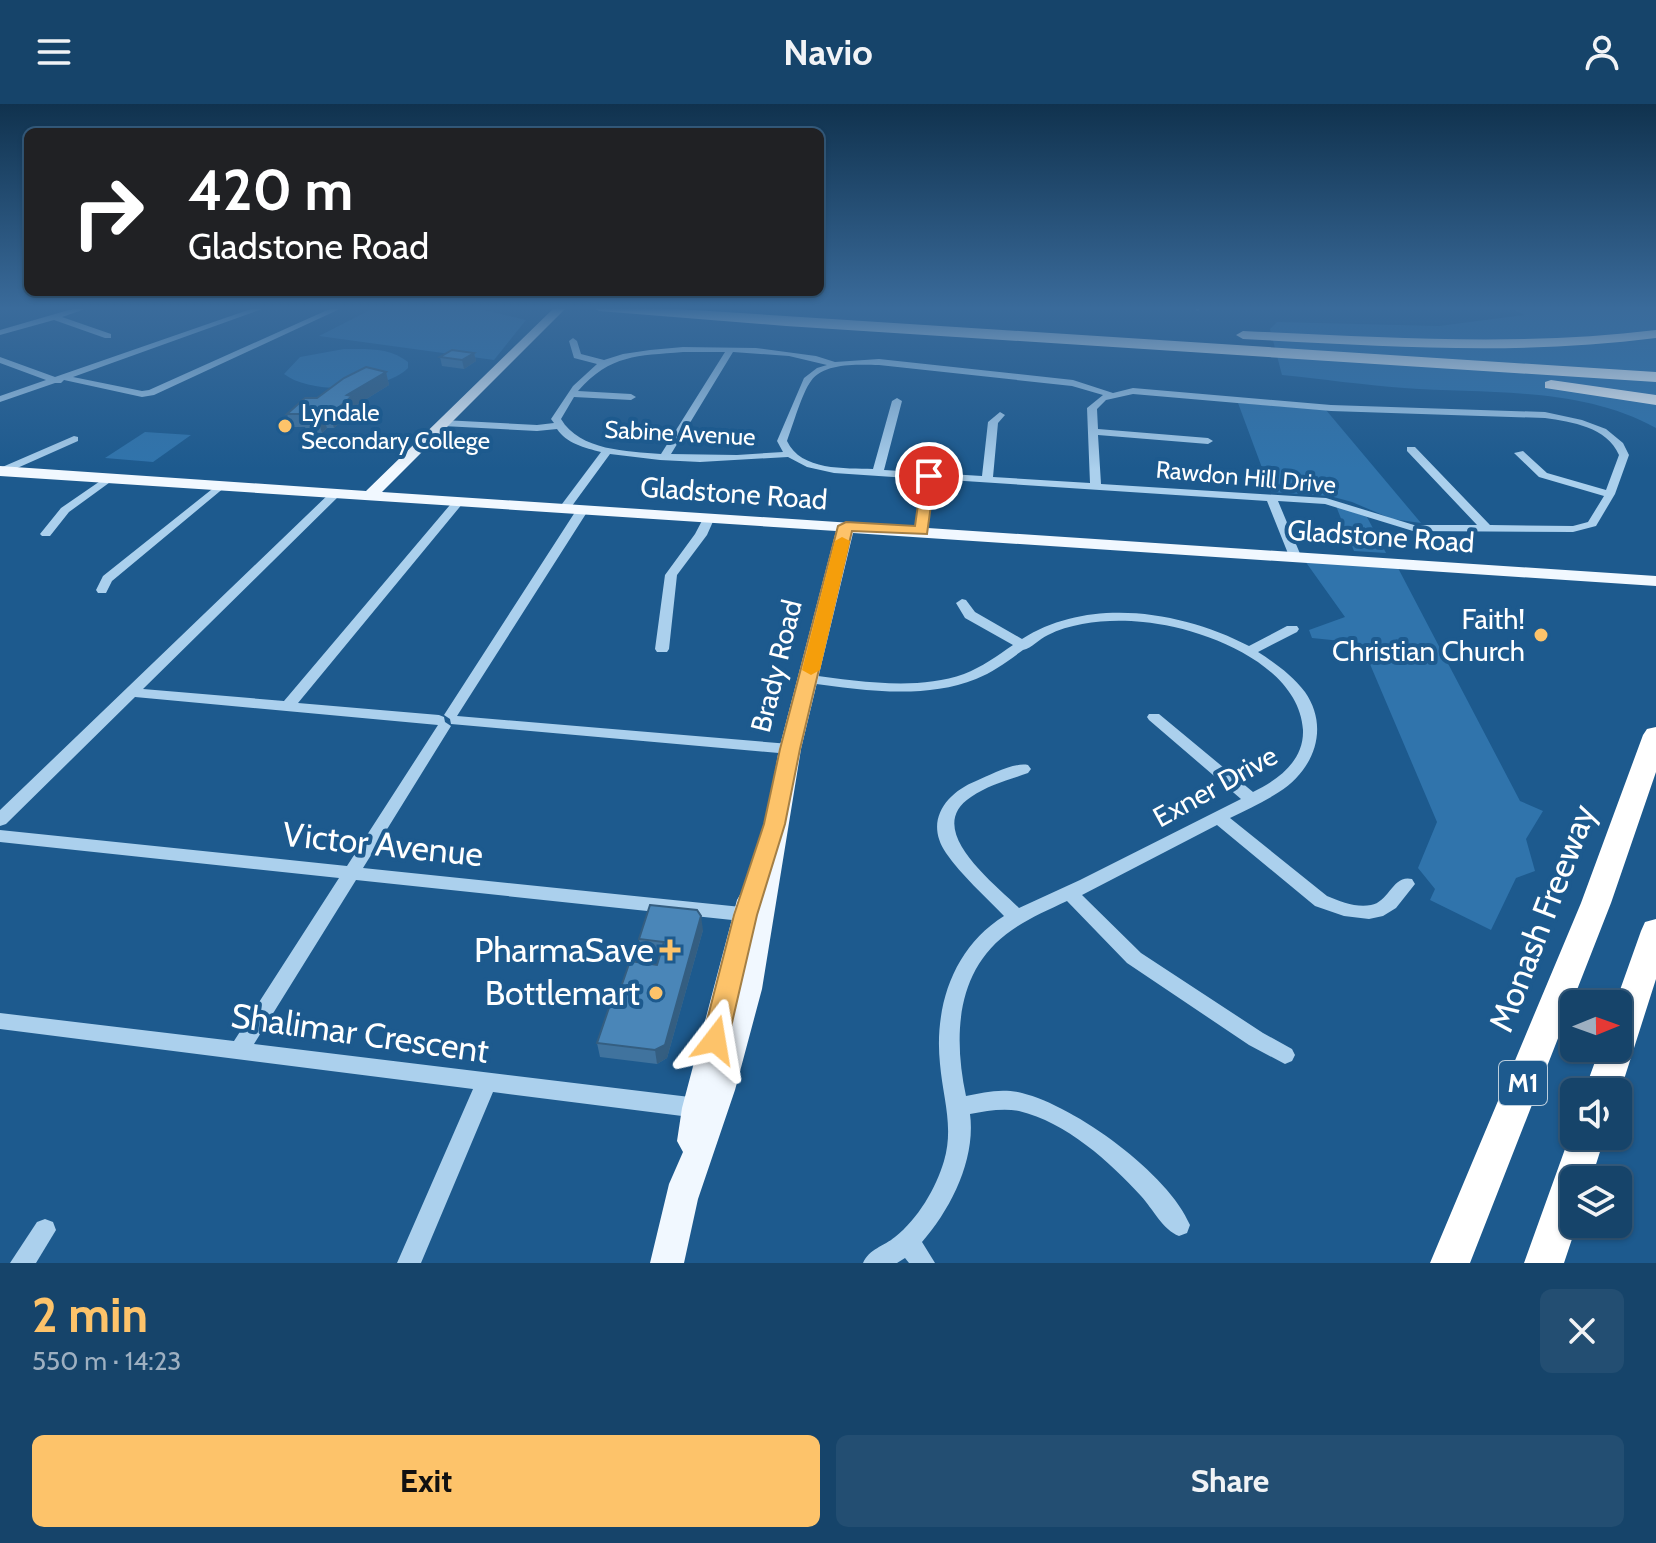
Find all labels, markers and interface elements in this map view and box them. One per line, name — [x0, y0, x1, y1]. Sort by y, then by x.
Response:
icon: menu — [32, 30, 76, 74]
text: Navio — [783, 30, 873, 74]
icon: person — [1580, 30, 1624, 74]
text: 420 m — [188, 156, 353, 224]
icon: right — [56, 160, 160, 264]
text: Gladstone Road — [188, 224, 429, 268]
place label: Lyndale Secondary College — [301, 398, 490, 455]
street label: Sabine Avenue — [604, 415, 756, 451]
marker: Lyndale Secondary College — [276, 417, 294, 435]
pin — [895, 442, 963, 510]
icon: arrive — [907, 454, 951, 498]
street label: Rawdon Hill Drive — [1155, 455, 1337, 499]
street label: Gladstone Road — [639, 469, 829, 517]
street label: Gladstone Road — [1286, 512, 1476, 560]
street label: Brady Road — [743, 596, 809, 736]
place label: Faith! Christian Church — [1332, 602, 1525, 668]
marker: Faith! Christian Church — [1532, 626, 1550, 644]
street label: Exner Drive — [1147, 738, 1283, 834]
street label: Monash Freeway — [1479, 798, 1605, 1038]
street label: Victor Avenue — [281, 813, 485, 875]
place label: PharmaSave — [474, 929, 654, 971]
marker: PharmaSave — [661, 941, 679, 959]
place label: Bottlemart — [485, 972, 640, 1014]
marker: Bottlemart — [647, 984, 665, 1002]
north arrow — [1560, 990, 1632, 1062]
map controls — [1560, 990, 1632, 1238]
street label: Shalimar Crescent — [229, 994, 491, 1072]
position arrow — [673, 998, 757, 1082]
road number: M1 — [1499, 1061, 1547, 1105]
button: sound — [1560, 1078, 1632, 1150]
button: layers — [1560, 1166, 1632, 1238]
text: 2 min — [32, 1286, 148, 1344]
button: close — [1540, 1289, 1624, 1373]
text: 550 m · 14:23 — [32, 1345, 181, 1377]
button: Exit — [32, 1435, 820, 1527]
button: Share — [836, 1435, 1624, 1527]

